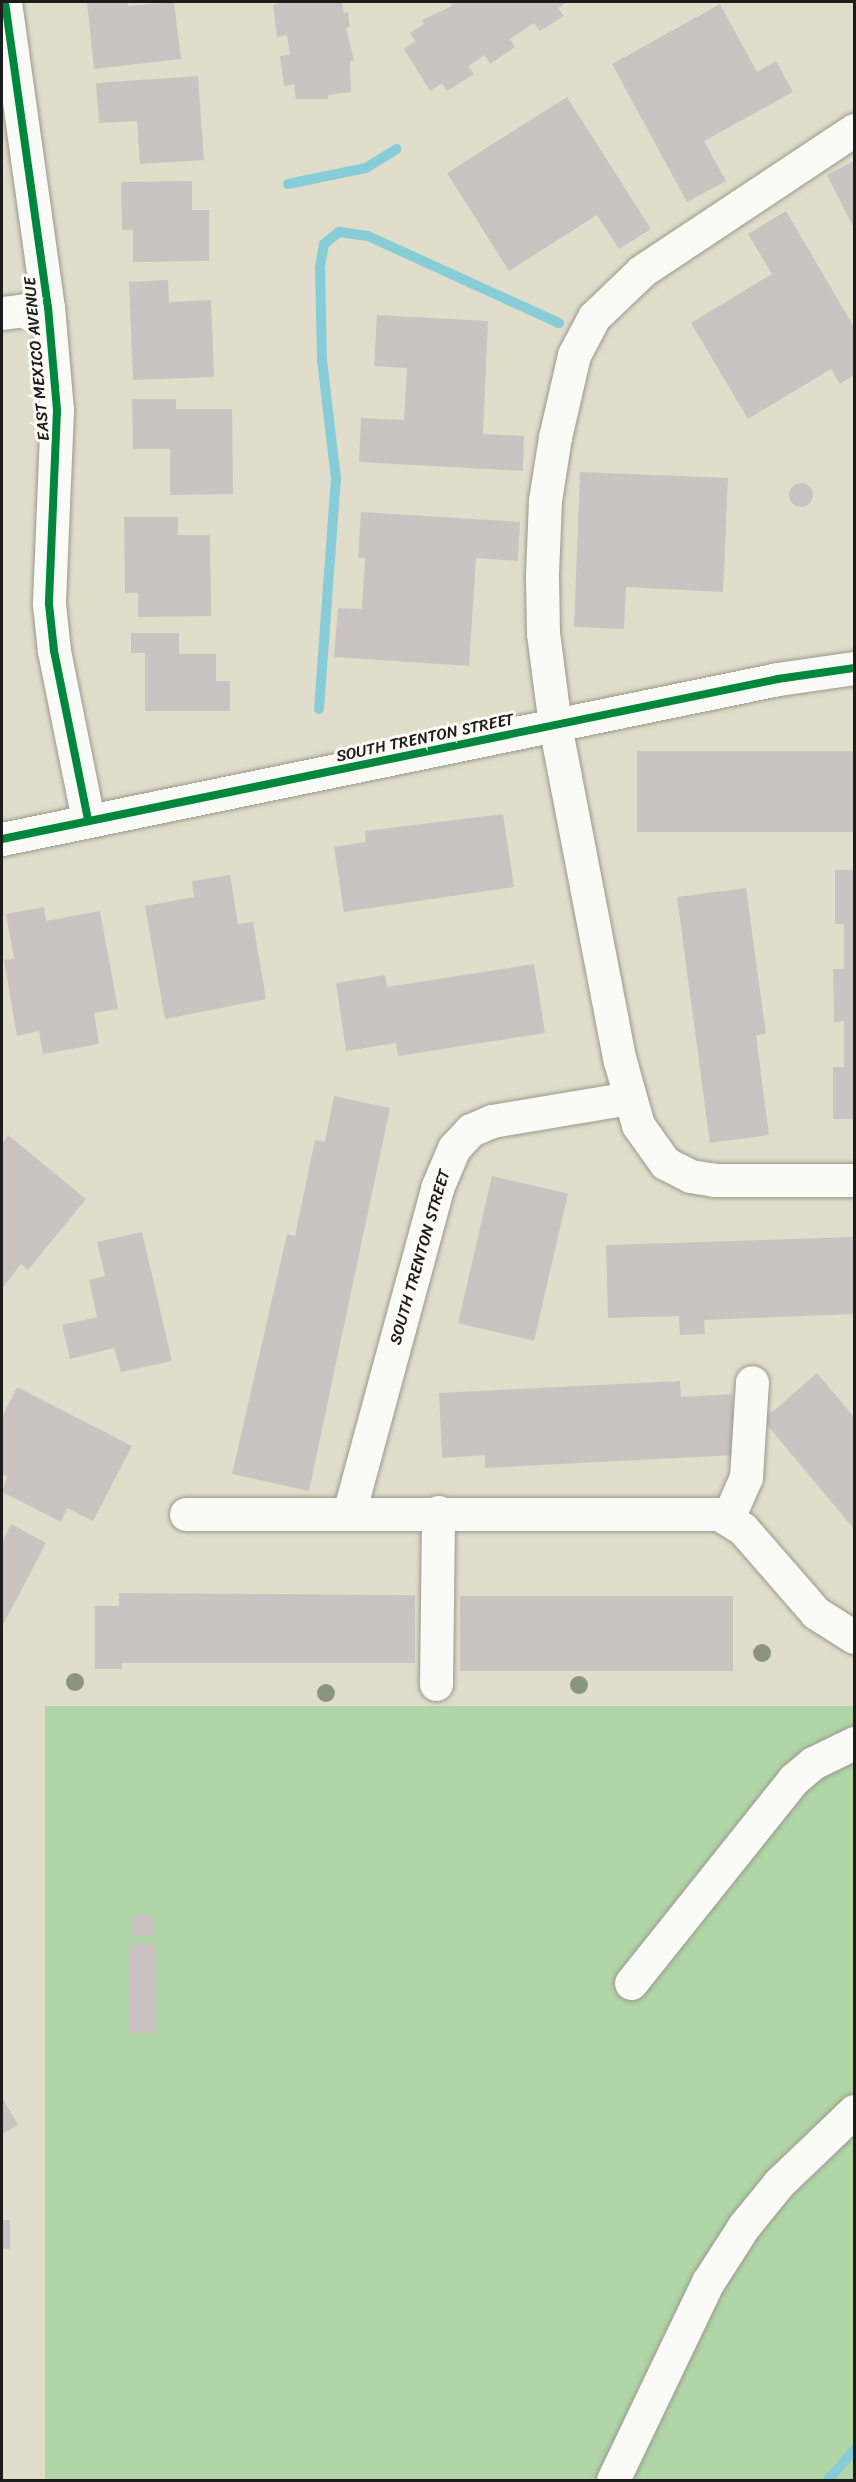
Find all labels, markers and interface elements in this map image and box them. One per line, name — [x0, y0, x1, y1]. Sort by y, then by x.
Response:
street label: EAST MEXICO AVENUE — [20, 277, 54, 441]
street label: SOUTH TRENTON STREET — [333, 710, 517, 766]
street label: SOUTH TRENTON STREET — [386, 1166, 454, 1348]

